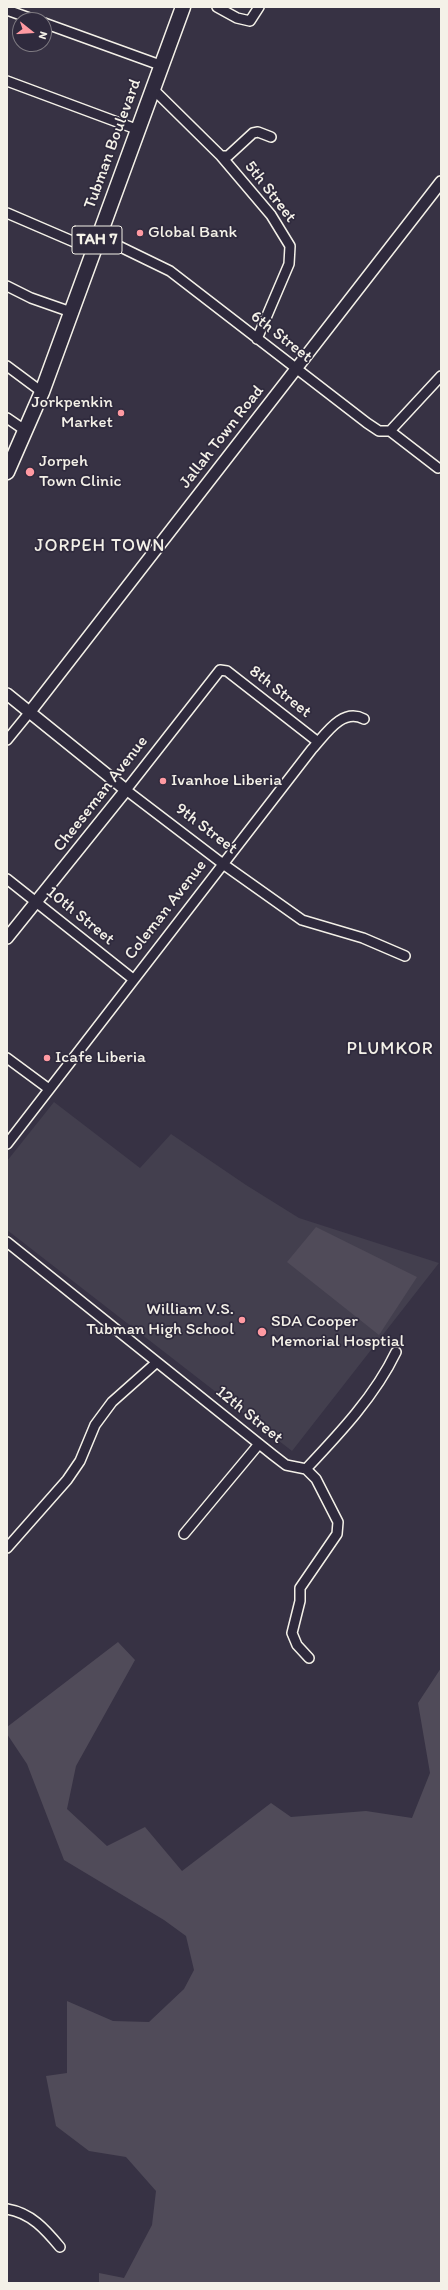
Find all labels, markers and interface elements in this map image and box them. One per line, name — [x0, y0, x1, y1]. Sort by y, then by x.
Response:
north arrow — [12, 12, 52, 52]
text: N — [36, 30, 50, 41]
street label: Tubman Boulevard — [80, 76, 146, 212]
street label: 5th Street — [240, 157, 300, 227]
place label: Global Bank — [148, 223, 237, 243]
road number: TAH 7 — [72, 226, 122, 254]
marker: Global Bank — [135, 228, 145, 238]
street label: 6th Street — [246, 307, 316, 367]
street label: Jallah Town Road — [175, 381, 269, 493]
place label: Jorkpenkin Market — [32, 393, 113, 433]
marker: Jorkpenkin Market — [116, 408, 126, 418]
place label: Jorpeh Town Clinic — [39, 452, 122, 492]
marker: Jorpeh Town Clinic — [24, 466, 36, 478]
district label: JORPEH TOWN — [34, 535, 166, 557]
street label: 8th Street — [245, 661, 315, 723]
street label: Cheeseman Avenue — [49, 732, 153, 856]
place label: Ivanhoe Liberia — [171, 771, 282, 791]
marker: Ivanhoe Liberia — [158, 776, 168, 786]
street label: 9th Street — [171, 799, 241, 859]
street label: Coleman Avenue — [121, 856, 211, 964]
street label: 10th Street — [42, 882, 118, 950]
district label: PLUMKOR — [346, 1038, 434, 1060]
place label: Icafe Liberia — [55, 1048, 146, 1068]
marker: Icafe Liberia — [42, 1053, 52, 1063]
place label: William V.S. Tubman High School — [86, 1300, 234, 1340]
place label: SDA Cooper Memorial Hosptial — [271, 1312, 404, 1352]
marker: William V.S. Tubman High School — [237, 1315, 247, 1325]
marker: SDA Cooper Memorial Hosptial — [256, 1326, 268, 1338]
street label: 12th Street — [211, 1382, 287, 1448]

